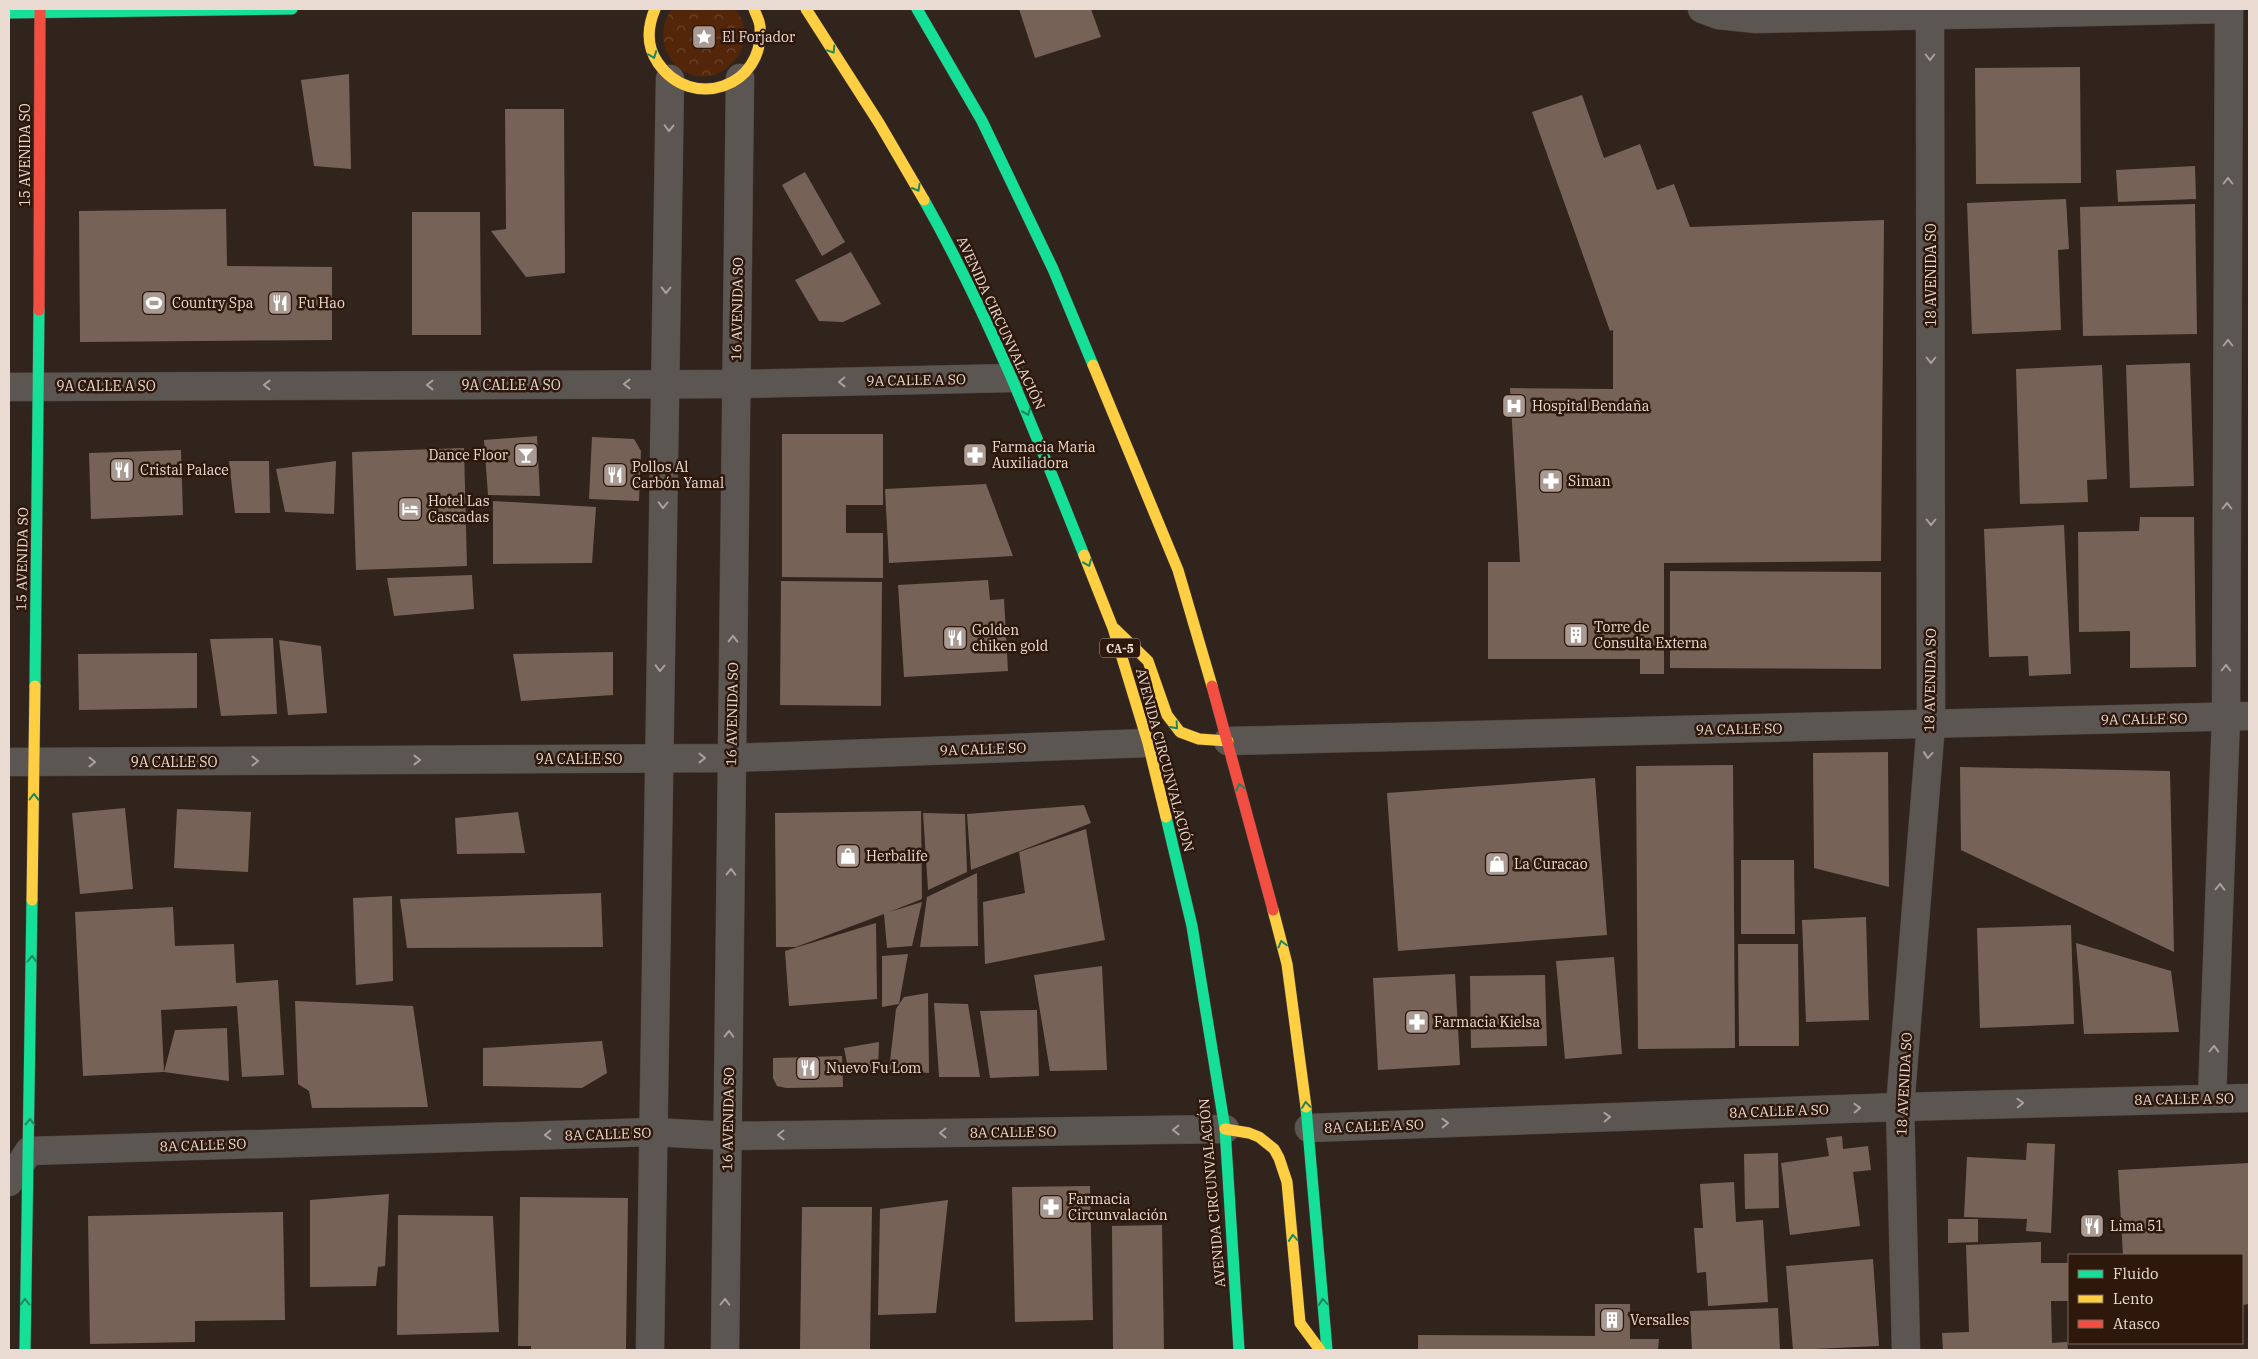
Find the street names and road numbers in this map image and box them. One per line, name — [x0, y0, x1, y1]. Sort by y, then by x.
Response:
street label: 15 AVENIDA SO — [16, 103, 34, 207]
street label: 18 AVENIDA SO — [1922, 223, 1940, 327]
street label: AVENIDA CIRCUNVALACIÓN — [953, 233, 1050, 413]
street label: 16 AVENIDA SO — [727, 257, 747, 361]
street label: 9A CALLE A SO — [866, 370, 966, 390]
street label: 9A CALLE A SO — [461, 376, 561, 394]
street label: 9A CALLE A SO — [56, 377, 156, 395]
street label: 15 AVENIDA SO — [12, 507, 32, 611]
street label: 18 AVENIDA SO — [1920, 628, 1940, 732]
road number: CA-5 — [1100, 638, 1140, 658]
street label: 16 AVENIDA SO — [722, 662, 742, 766]
street label: AVENIDA CIRCUNVALACIÓN — [1132, 666, 1199, 854]
street label: 9A CALLE SO — [2100, 709, 2188, 729]
street label: 9A CALLE SO — [1695, 719, 1783, 739]
street label: 9A CALLE SO — [939, 738, 1027, 760]
street label: 9A CALLE SO — [536, 750, 622, 768]
street label: 9A CALLE SO — [131, 753, 217, 771]
street label: 18 AVENIDA SO — [1892, 1032, 1916, 1136]
street label: 16 AVENIDA SO — [718, 1067, 738, 1171]
street label: 8A CALLE A SO — [2134, 1089, 2234, 1109]
street label: AVENIDA CIRCUNVALACIÓN — [1194, 1098, 1229, 1288]
street label: 8A CALLE A SO — [1729, 1100, 1829, 1122]
street label: 8A CALLE A SO — [1324, 1115, 1424, 1137]
street label: 8A CALLE SO — [969, 1122, 1057, 1142]
street label: 8A CALLE SO — [564, 1123, 652, 1145]
street label: 8A CALLE SO — [159, 1134, 247, 1156]

